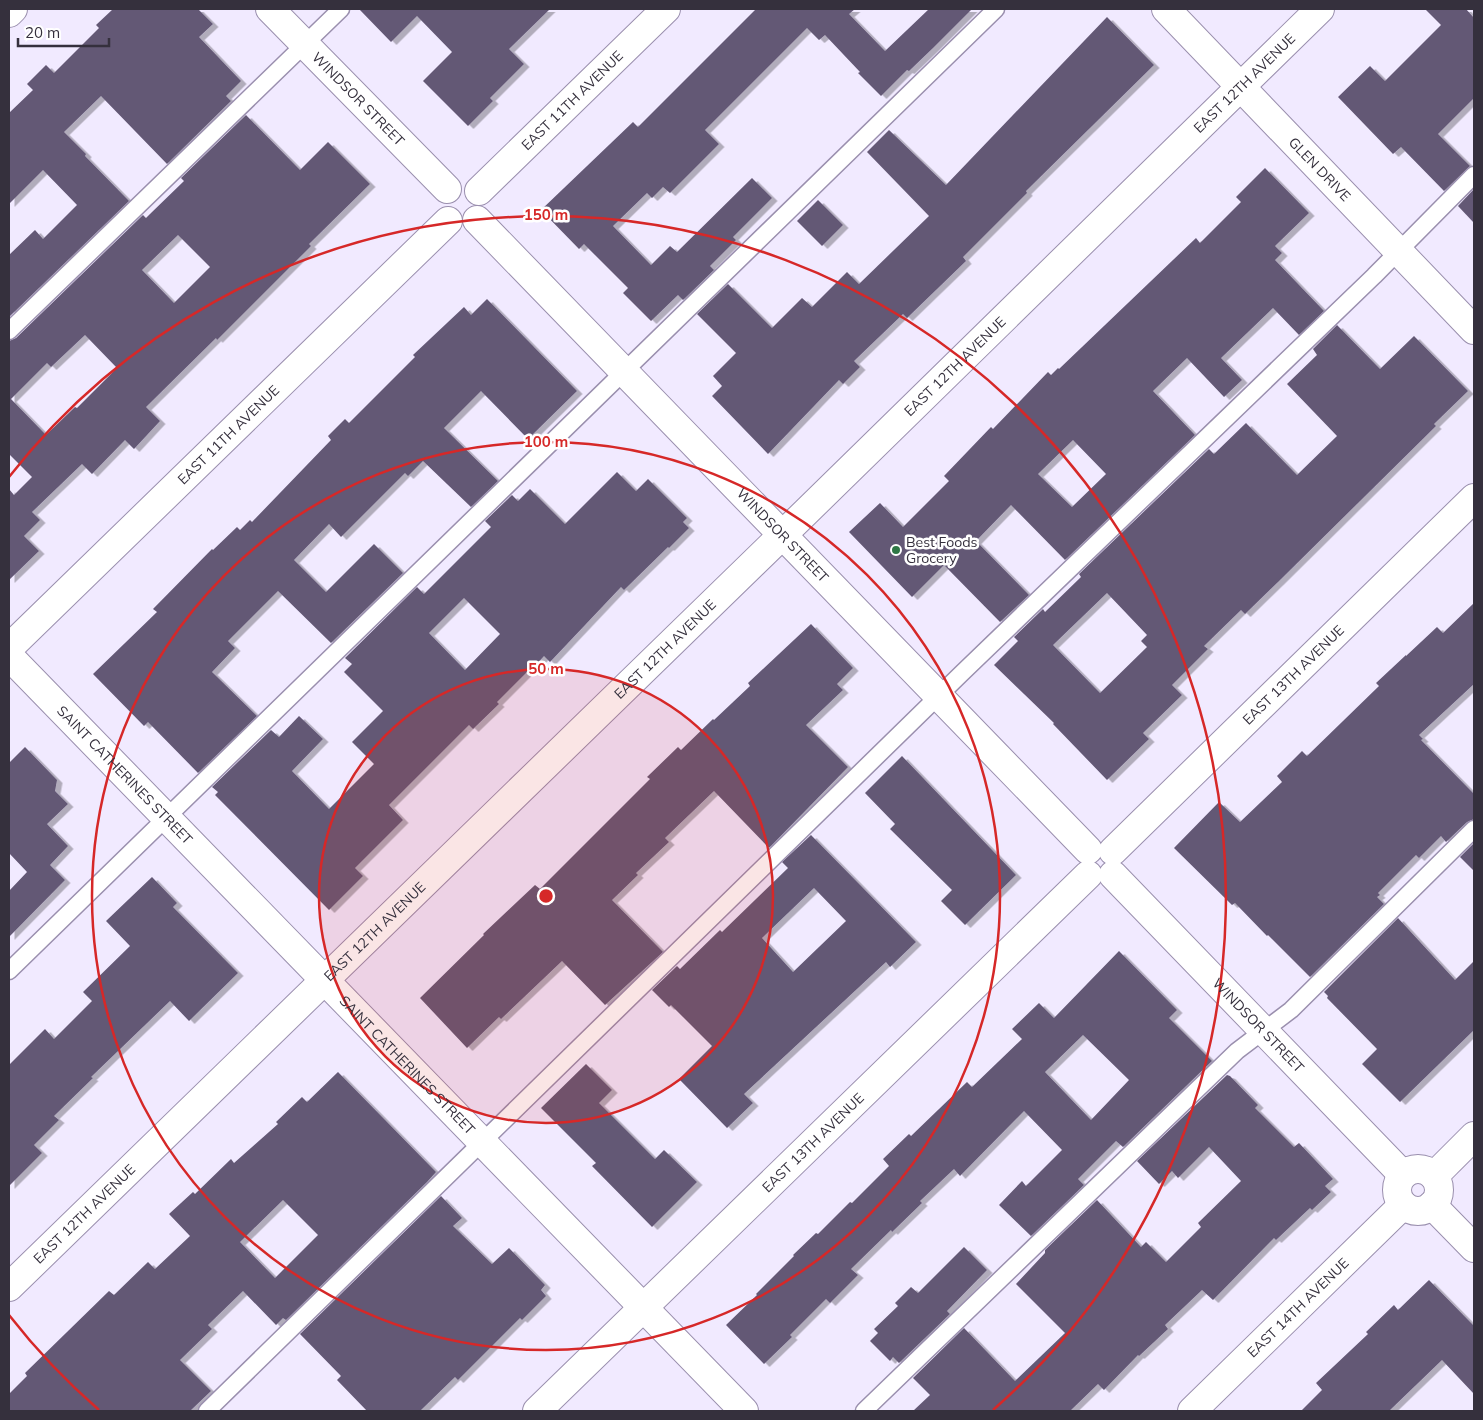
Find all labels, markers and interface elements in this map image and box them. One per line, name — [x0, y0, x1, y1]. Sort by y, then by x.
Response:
scale bar — [18, 15, 109, 47]
text: 20 m — [25, 23, 60, 42]
street label: EAST 12TH AVENUE — [1190, 29, 1299, 137]
street label: EAST 11TH AVENUE — [517, 47, 627, 154]
street label: WINDSOR STREET — [308, 48, 409, 150]
street label: GLEN DRIVE — [1285, 133, 1355, 205]
text: 150 m — [524, 205, 568, 224]
street label: EAST 12TH AVENUE — [900, 313, 1009, 420]
street label: EAST 11TH AVENUE — [174, 381, 283, 488]
text: 100 m — [524, 432, 568, 451]
street label: WINDSOR STREET — [733, 484, 833, 586]
place label: Best Foods Grocery — [906, 533, 978, 567]
marker: Best Foods Grocery — [890, 544, 902, 556]
street label: EAST 12TH AVENUE — [610, 596, 720, 703]
street label: EAST 13TH AVENUE — [1239, 621, 1348, 728]
text: 50 m — [528, 659, 564, 678]
street label: SAINT CATHERINES STREET — [53, 702, 197, 849]
street label: EAST 12TH AVENUE — [320, 878, 429, 985]
centre of rings — [537, 887, 555, 905]
street label: WINDSOR STREET — [1209, 974, 1308, 1077]
street label: SAINT CATHERINES STREET — [336, 992, 479, 1139]
street label: EAST 13TH AVENUE — [758, 1089, 868, 1196]
street label: EAST 12TH AVENUE — [30, 1160, 139, 1267]
street label: EAST 14TH AVENUE — [1243, 1254, 1353, 1361]

